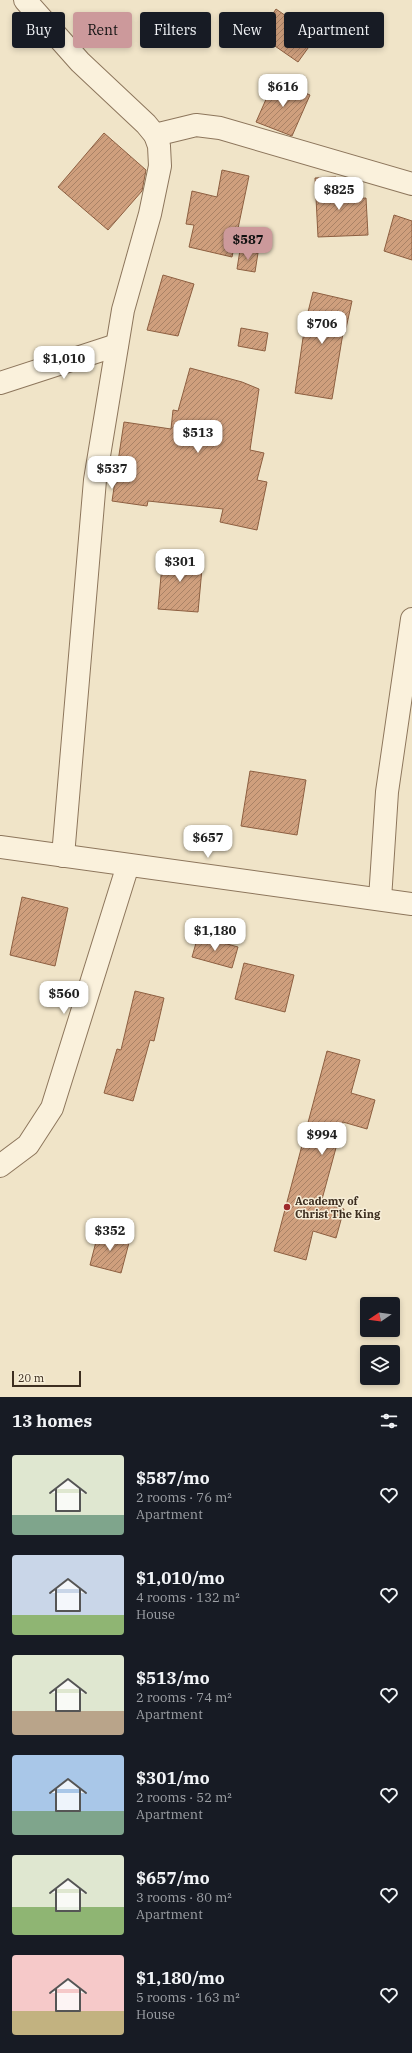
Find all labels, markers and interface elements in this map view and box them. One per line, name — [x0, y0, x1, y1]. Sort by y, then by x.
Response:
chip: Buy — [12, 12, 65, 48]
chip: Rent — [73, 12, 132, 48]
chip: Filters — [140, 12, 211, 48]
chip: New — [219, 12, 276, 48]
chip: Apartment — [284, 12, 384, 48]
pin: $616 — [259, 74, 307, 108]
text: $616 — [267, 78, 299, 95]
pin: $825 — [315, 177, 363, 211]
text: $825 — [323, 181, 355, 198]
pin: $587 — [224, 227, 272, 261]
text: $587 — [232, 231, 264, 248]
pin: $706 — [298, 311, 346, 345]
text: $706 — [306, 315, 338, 332]
pin: $1,010 — [31, 346, 97, 380]
text: $1,010 — [43, 350, 85, 367]
pin: $513 — [174, 420, 222, 454]
text: $513 — [182, 424, 214, 441]
pin: $537 — [88, 456, 136, 490]
text: $537 — [96, 460, 128, 477]
pin: $301 — [156, 549, 204, 583]
text: $301 — [164, 553, 196, 570]
pin: $657 — [184, 825, 232, 859]
text: $657 — [192, 829, 224, 846]
pin: $1,180 — [182, 918, 248, 952]
text: $1,180 — [194, 922, 236, 939]
pin: $560 — [40, 981, 88, 1015]
text: $560 — [48, 985, 80, 1002]
pin: $994 — [298, 1122, 346, 1156]
text: $994 — [306, 1126, 338, 1143]
place label: Academy of Christ The King — [295, 1194, 381, 1221]
marker: Academy of Christ The King — [282, 1202, 292, 1212]
pin: $352 — [86, 1218, 134, 1252]
text: $352 — [94, 1222, 126, 1239]
north arrow — [360, 1297, 400, 1337]
map controls — [360, 1297, 400, 1385]
button: layers — [360, 1345, 400, 1385]
scale bar — [12, 1369, 81, 1388]
text: 20 m — [18, 1371, 44, 1385]
text: 13 homes — [12, 1410, 92, 1432]
icon: filters — [378, 1410, 400, 1432]
text: $587/mo — [136, 1467, 210, 1489]
icon: home — [44, 1471, 92, 1519]
icon: heart — [378, 1484, 400, 1506]
text: 2 rooms · 76 m² — [136, 1489, 232, 1506]
text: Apartment — [136, 1506, 203, 1523]
text: $1,010/mo — [136, 1567, 225, 1589]
icon: home — [44, 1571, 92, 1619]
icon: heart — [378, 1584, 400, 1606]
text: 4 rooms · 132 m² — [136, 1589, 240, 1606]
text: House — [136, 1606, 175, 1623]
text: $513/mo — [136, 1667, 210, 1689]
icon: home — [44, 1671, 92, 1719]
icon: heart — [378, 1684, 400, 1706]
text: 2 rooms · 74 m² — [136, 1689, 232, 1706]
text: Apartment — [136, 1706, 203, 1723]
text: $301/mo — [136, 1767, 210, 1789]
icon: home — [44, 1771, 92, 1819]
icon: heart — [378, 1784, 400, 1806]
text: 2 rooms · 52 m² — [136, 1789, 232, 1806]
text: Apartment — [136, 1806, 203, 1823]
text: $657/mo — [136, 1867, 210, 1889]
icon: home — [44, 1871, 92, 1919]
icon: heart — [378, 1884, 400, 1906]
text: 3 rooms · 80 m² — [136, 1889, 232, 1906]
text: Apartment — [136, 1906, 203, 1923]
text: $1,180/mo — [136, 1967, 225, 1989]
icon: home — [44, 1971, 92, 2019]
icon: heart — [378, 1984, 400, 2006]
text: 5 rooms · 163 m² — [136, 1989, 240, 2006]
text: House — [136, 2006, 175, 2023]

